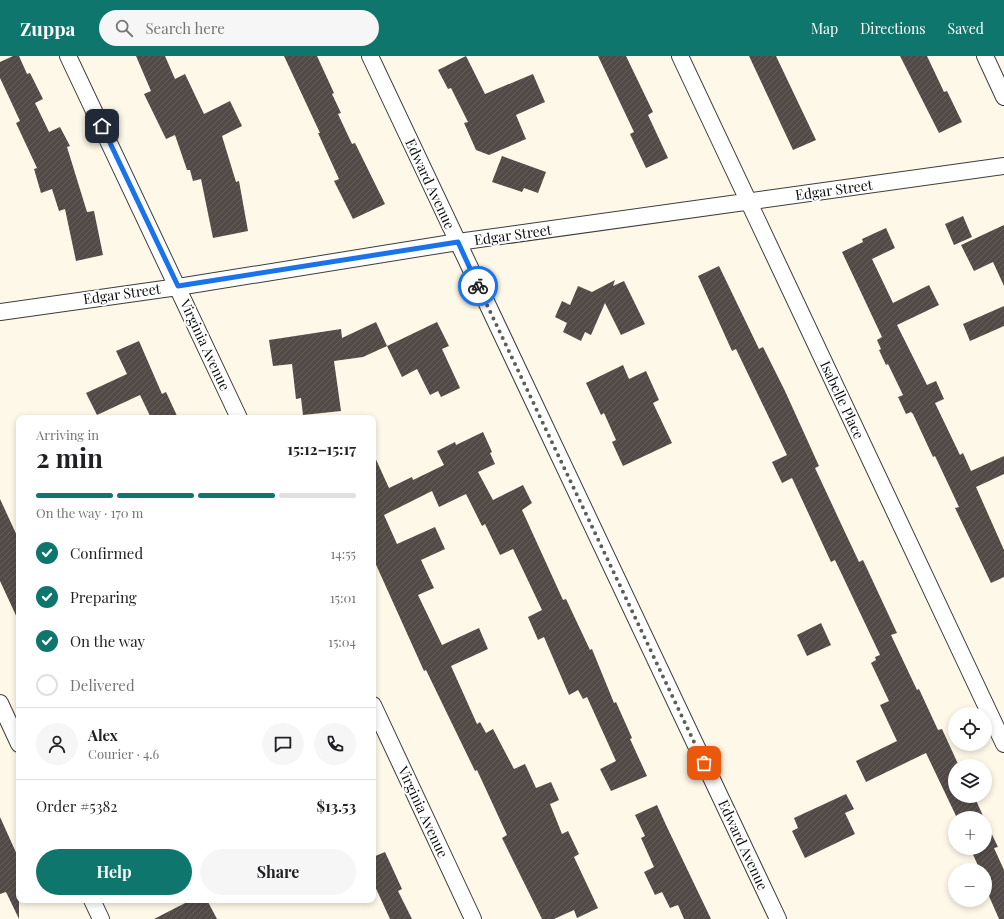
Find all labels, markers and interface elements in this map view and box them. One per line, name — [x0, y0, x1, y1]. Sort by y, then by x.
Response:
search box — [99, 10, 379, 46]
text: Zuppa — [20, 15, 75, 41]
icon: search — [113, 17, 135, 39]
text: Search here — [145, 18, 225, 38]
text: Map — [811, 19, 838, 38]
text: Directions — [860, 19, 926, 38]
text: Saved — [948, 19, 984, 38]
pin — [85, 109, 119, 143]
icon: home — [91, 115, 113, 137]
street label: Edward Avenue — [401, 136, 460, 232]
street label: Edgar Street — [794, 175, 875, 204]
street label: Edgar Street — [473, 220, 554, 249]
courier — [458, 266, 498, 306]
icon: bike — [467, 275, 489, 297]
street label: Edgar Street — [82, 279, 163, 308]
street label: Virginia Avenue — [176, 295, 235, 394]
street label: Isabelle Place — [816, 358, 869, 442]
text: Arriving in — [36, 426, 99, 443]
text: 15:12–15:17 — [287, 439, 356, 459]
text: 2 min — [36, 440, 103, 475]
text: On the way · 170 m — [36, 504, 143, 521]
icon: check — [36, 542, 58, 564]
text: Confirmed — [70, 543, 143, 563]
text: 14:55 — [331, 545, 356, 562]
icon: check — [36, 586, 58, 608]
text: Preparing — [70, 587, 137, 607]
text: 15:01 — [330, 589, 356, 606]
icon: check — [36, 630, 58, 652]
text: On the way — [70, 631, 145, 651]
text: 15:04 — [328, 633, 356, 650]
text: Delivered — [70, 675, 135, 695]
map controls — [948, 707, 992, 907]
button: locate — [948, 707, 992, 751]
button: person — [36, 723, 78, 765]
button: chat — [262, 723, 304, 765]
button: phone — [314, 723, 356, 765]
text: Alex — [88, 725, 118, 745]
text: Courier · 4.6 — [88, 745, 159, 762]
pin — [687, 746, 721, 780]
icon: bag — [693, 752, 715, 774]
button: layers — [948, 759, 992, 803]
street label: Virginia Avenue — [394, 762, 453, 861]
text: Order #5382 — [36, 796, 117, 816]
text: $13.53 — [316, 796, 356, 816]
street label: Edward Avenue — [714, 797, 773, 893]
button: + — [948, 811, 992, 855]
button: Help — [36, 849, 192, 895]
button: Share — [200, 849, 356, 895]
button: − — [948, 863, 992, 907]

